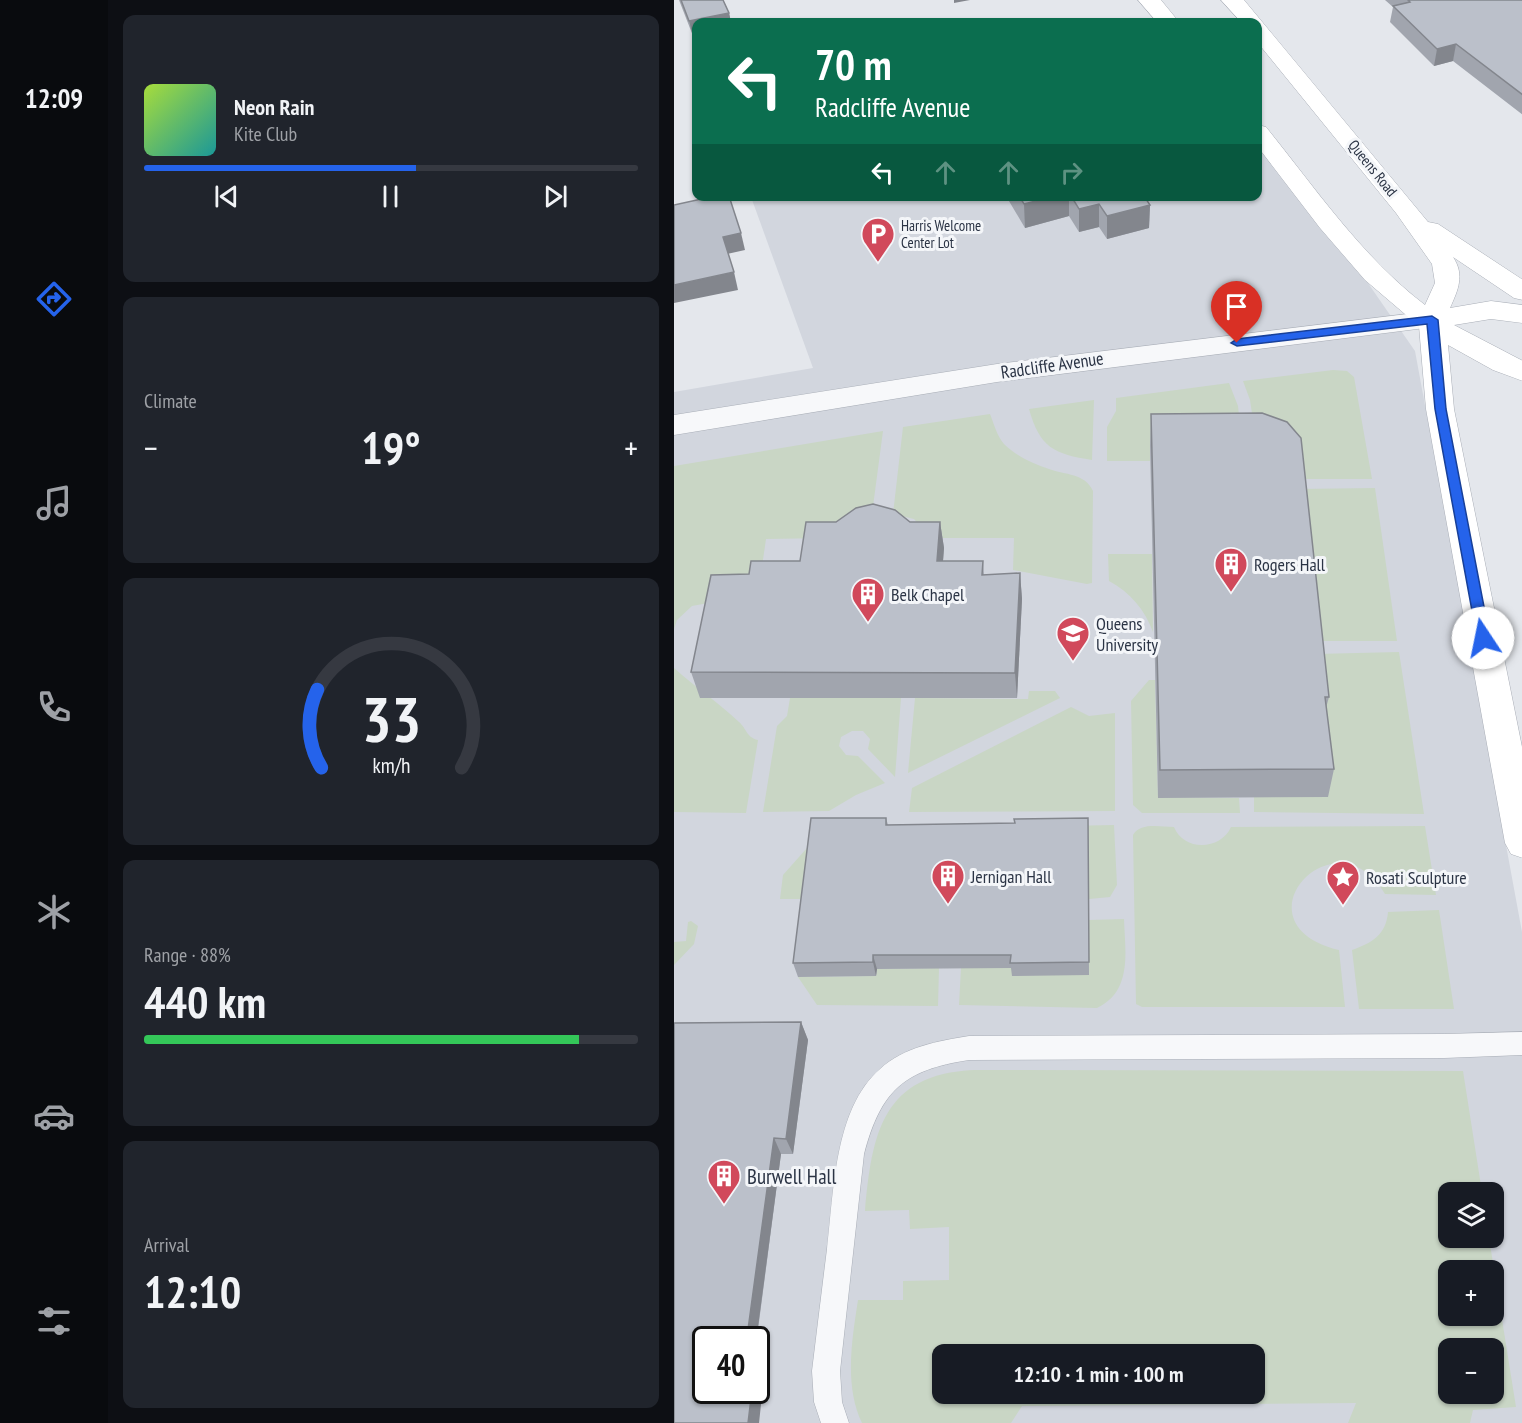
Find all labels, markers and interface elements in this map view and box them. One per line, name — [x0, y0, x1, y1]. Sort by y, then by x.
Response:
text: 70 m — [815, 37, 892, 92]
icon: left — [716, 42, 794, 120]
text: 12:09 — [25, 81, 83, 115]
text: Radcliffe Avenue — [815, 90, 970, 124]
text: Neon Rain — [234, 93, 314, 121]
text: Kite Club — [234, 121, 297, 147]
street label: Queens Road — [1344, 136, 1402, 200]
icon: left — [866, 156, 899, 189]
icon: ahead — [929, 156, 962, 189]
icon: ahead — [992, 156, 1025, 189]
icon: right — [1055, 156, 1088, 189]
icon: previous — [210, 180, 243, 213]
icon: pause — [374, 180, 407, 213]
icon: next — [539, 180, 572, 213]
parking icon: Harris Welcome Center Lot — [860, 216, 896, 263]
place label: Harris Welcome Center Lot — [901, 216, 981, 252]
icon: directions — [33, 278, 75, 320]
pin — [1211, 281, 1262, 343]
icon: arrive — [1220, 290, 1253, 323]
street label: Radcliffe Avenue — [999, 346, 1105, 384]
text: Climate — [144, 388, 197, 414]
text: 19° — [361, 418, 421, 476]
text: − — [144, 426, 158, 469]
text: + — [624, 426, 638, 469]
icon: music — [33, 482, 75, 524]
building icon: Rogers Hall — [1213, 546, 1249, 593]
place label: Rogers Hall — [1254, 553, 1326, 576]
building icon: Belk Chapel — [850, 576, 886, 623]
place label: Belk Chapel — [891, 583, 965, 606]
position arrow — [1451, 606, 1515, 670]
place label: Queens University — [1096, 612, 1158, 656]
school or university icon: Queens University — [1055, 615, 1091, 662]
text: 33 — [361, 679, 421, 760]
icon: phone — [33, 686, 75, 728]
text: km/h — [372, 752, 410, 780]
building icon: Jernigan Hall — [930, 858, 966, 905]
place icon: Rosati Sculpture — [1325, 859, 1361, 906]
place label: Jernigan Hall — [970, 865, 1052, 888]
place label: Rosati Sculpture — [1366, 866, 1467, 889]
icon: climate — [33, 891, 75, 933]
text: Range · 88% — [144, 942, 231, 968]
text: 440 km — [144, 972, 266, 1030]
icon: car — [33, 1095, 75, 1137]
building icon: Burwell Hall — [706, 1158, 742, 1205]
place label: Burwell Hall — [747, 1163, 836, 1190]
map controls — [1438, 1182, 1504, 1404]
button: layers — [1438, 1182, 1504, 1248]
text: Arrival — [144, 1232, 189, 1258]
button: + — [1438, 1260, 1504, 1326]
text: 12:10 — [144, 1262, 241, 1320]
icon: filters — [33, 1300, 75, 1342]
speed limit sign: 40 — [692, 1326, 770, 1404]
button: − — [1438, 1338, 1504, 1404]
text: 12:10 · 1 min · 100 m — [1013, 1360, 1184, 1388]

